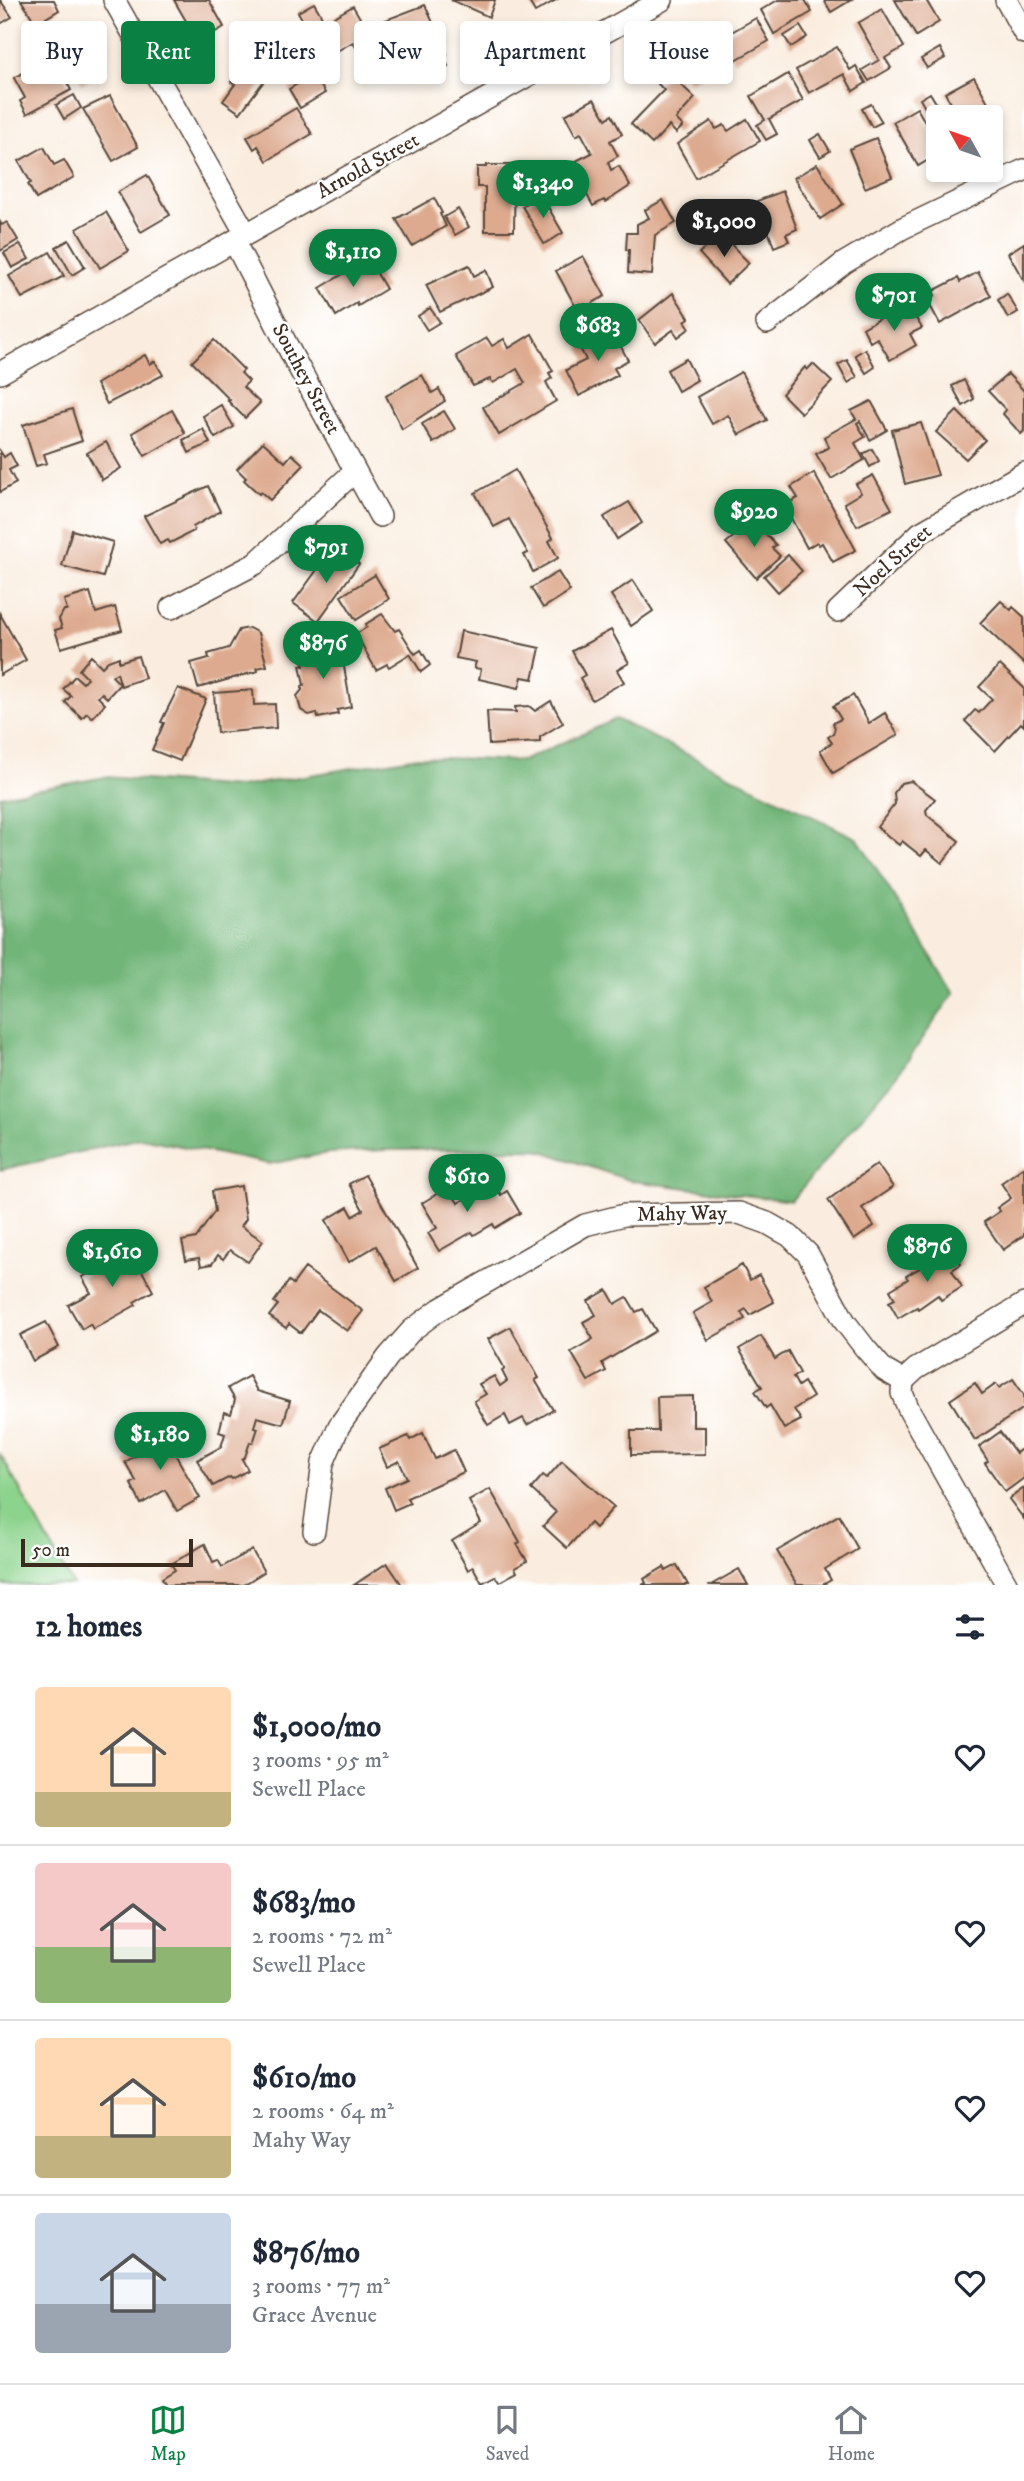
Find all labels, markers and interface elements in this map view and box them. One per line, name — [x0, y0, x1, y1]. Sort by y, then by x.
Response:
chip: Buy — [21, 21, 107, 84]
chip: Rent — [121, 21, 215, 84]
chip: Filters — [229, 21, 340, 84]
chip: New — [354, 21, 446, 84]
chip: Apartment — [460, 21, 610, 84]
chip: House — [624, 21, 733, 84]
north arrow — [926, 105, 1003, 182]
map controls — [926, 105, 1003, 182]
street label: Arnold Street — [312, 127, 424, 205]
pin: $1,340 — [486, 160, 600, 220]
text: $1,340 — [512, 168, 574, 197]
pin: $1,000 — [667, 200, 781, 259]
text: $1,000 — [692, 207, 756, 236]
pin: $1,110 — [296, 230, 410, 289]
text: $1,110 — [325, 237, 381, 266]
pin: $701 — [853, 274, 935, 333]
text: $701 — [871, 281, 917, 310]
pin: $683 — [557, 304, 639, 363]
text: $683 — [576, 311, 620, 340]
street label: Southey Street — [266, 319, 346, 439]
pin: $920 — [713, 490, 795, 549]
text: $920 — [730, 497, 778, 526]
street label: Noel Street — [849, 519, 938, 603]
pin: $791 — [285, 526, 367, 585]
text: $791 — [304, 533, 348, 562]
pin: $876 — [282, 622, 364, 681]
text: $876 — [299, 629, 347, 658]
pin: $610 — [426, 1154, 508, 1214]
text: $610 — [444, 1162, 490, 1191]
street label: Mahy Way — [637, 1200, 728, 1228]
pin: $876 — [886, 1224, 968, 1284]
pin: $1,610 — [55, 1230, 169, 1289]
text: $876 — [903, 1232, 951, 1261]
text: $1,610 — [82, 1237, 142, 1266]
pin: $1,180 — [103, 1412, 217, 1472]
text: $1,180 — [130, 1420, 190, 1449]
scale bar — [21, 1536, 192, 1568]
text: 50 m — [32, 1539, 70, 1562]
icon: filters — [951, 1608, 989, 1646]
text: 12 homes — [35, 1609, 142, 1646]
text: $1,000/mo — [252, 1709, 381, 1746]
icon: home — [91, 1715, 175, 1799]
icon: heart — [951, 1738, 989, 1776]
text: 3 rooms · 95 m² — [252, 1746, 389, 1775]
text: Sewell Place — [252, 1775, 366, 1804]
text: $683/mo — [252, 1885, 355, 1922]
icon: home — [91, 1891, 175, 1975]
icon: heart — [951, 1914, 989, 1952]
text: 2 rooms · 72 m² — [252, 1922, 392, 1951]
text: Sewell Place — [252, 1951, 366, 1980]
text: $610/mo — [252, 2060, 356, 2097]
icon: home — [91, 2066, 175, 2150]
icon: heart — [951, 2089, 989, 2127]
text: 2 rooms · 64 m² — [252, 2097, 394, 2126]
text: Mahy Way — [252, 2126, 351, 2155]
text: $876/mo — [252, 2235, 360, 2272]
icon: home — [91, 2241, 175, 2325]
icon: heart — [951, 2264, 989, 2302]
text: 3 rooms · 77 m² — [252, 2272, 390, 2301]
text: Grace Avenue — [252, 2301, 377, 2330]
tab: Map — [149, 2401, 187, 2466]
tab: Saved — [486, 2401, 529, 2466]
tab: Home — [828, 2401, 875, 2466]

